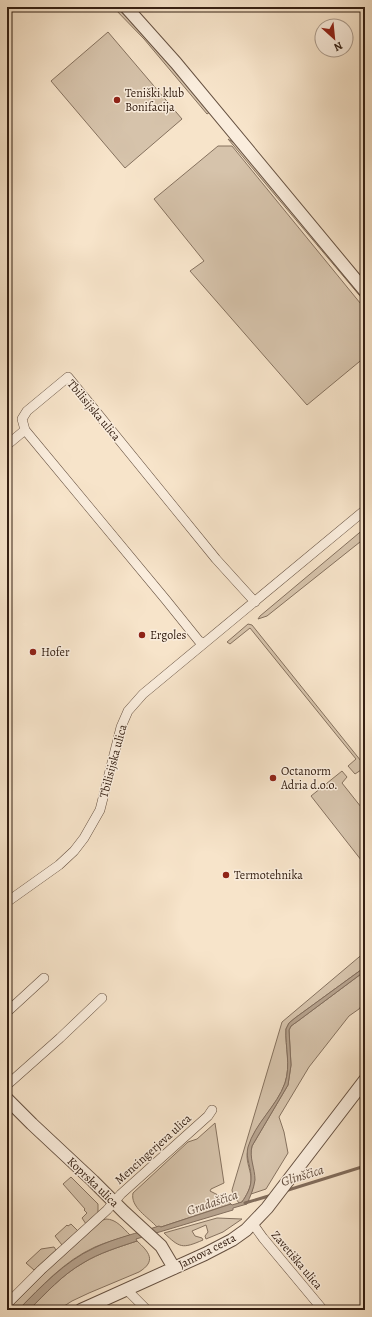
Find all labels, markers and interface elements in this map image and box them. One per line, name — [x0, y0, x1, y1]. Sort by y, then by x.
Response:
north arrow — [314, 18, 354, 58]
text: N — [331, 38, 345, 55]
place label: Teniški klub Bonifacija — [125, 85, 184, 115]
marker: Teniški klub Bonifacija — [112, 95, 122, 105]
street label: Tbilisijska ulica — [64, 376, 125, 444]
place label: Ergoles — [150, 627, 187, 643]
marker: Ergoles — [137, 630, 147, 640]
place label: Hofer — [41, 644, 70, 660]
marker: Hofer — [28, 647, 38, 657]
street label: Tbilisijska ulica — [96, 722, 131, 799]
place label: Octanorm Adria d.o.o. — [280, 763, 338, 793]
marker: Octanorm Adria d.o.o. — [268, 773, 278, 783]
place label: Termotehnika — [234, 867, 303, 883]
marker: Termotehnika — [221, 870, 231, 880]
street label: Mencingerjeva ulica — [111, 1110, 195, 1188]
street label: Koprska ulica — [64, 1153, 123, 1211]
water label: Glinščica — [279, 1161, 326, 1190]
water label: Gradaščica — [184, 1186, 240, 1219]
street label: Zavetiška ulica — [268, 1227, 327, 1293]
street label: Jamova cesta — [175, 1229, 239, 1272]

